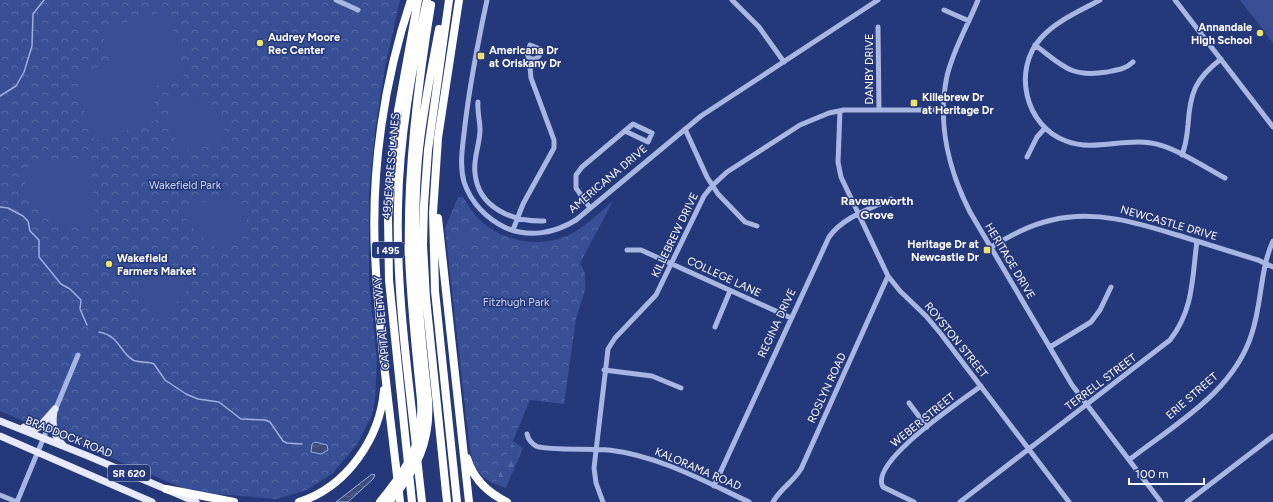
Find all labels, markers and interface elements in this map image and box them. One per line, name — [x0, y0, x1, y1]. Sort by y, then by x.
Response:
place label: Annandale High School — [1191, 21, 1252, 47]
marker: Annandale High School — [1255, 28, 1265, 38]
place label: Audrey Moore Rec Center — [268, 31, 340, 57]
street label: DANBY DRIVE — [863, 33, 876, 105]
marker: Audrey Moore Rec Center — [255, 38, 265, 48]
place label: Americana Dr at Oriskany Dr — [489, 44, 562, 70]
marker: Americana Dr at Oriskany Dr — [476, 51, 486, 61]
place label: Killebrew Dr at Heritage Dr — [922, 91, 995, 117]
marker: Killebrew Dr at Heritage Dr — [909, 98, 919, 108]
street label: 495 EXPRESS LANES — [380, 112, 402, 220]
street label: AMERICANA DRIVE — [566, 142, 650, 216]
park label: Wakefield Park — [149, 179, 222, 192]
street label: KILLEBREW DRIVE — [649, 191, 701, 279]
district label: Ravensworth Grove — [841, 194, 913, 222]
street label: NEWCASTLE DRIVE — [1119, 203, 1219, 243]
street label: HERITAGE DRIVE — [982, 221, 1038, 301]
place label: Heritage Dr at Newcastle Dr — [907, 238, 980, 264]
road number: I 495 — [372, 242, 404, 258]
marker: Heritage Dr at Newcastle Dr — [982, 245, 992, 255]
place label: Wakefield Farmers Market — [117, 252, 197, 278]
street label: COLLEGE LANE — [685, 254, 763, 300]
marker: Wakefield Farmers Market — [104, 259, 114, 269]
street label: CAPITAL BELTWAY — [371, 275, 393, 371]
street label: REGINA DRIVE — [755, 286, 799, 360]
park label: Fitzhugh Park — [483, 296, 550, 309]
street label: ROYSTON STREET — [922, 300, 990, 380]
street label: ROSLYN ROAD — [805, 350, 849, 425]
street label: TERRELL STREET — [1063, 351, 1139, 413]
street label: ERIE STREET — [1163, 370, 1221, 422]
street label: WEBER STREET — [888, 390, 958, 450]
street label: BRADDOCK ROAD — [24, 414, 115, 461]
street label: KALORAMA ROAD — [653, 445, 743, 493]
scale bar — [1129, 460, 1204, 486]
road number: SR 620 — [108, 465, 150, 481]
text: 100 m — [1135, 467, 1169, 481]

